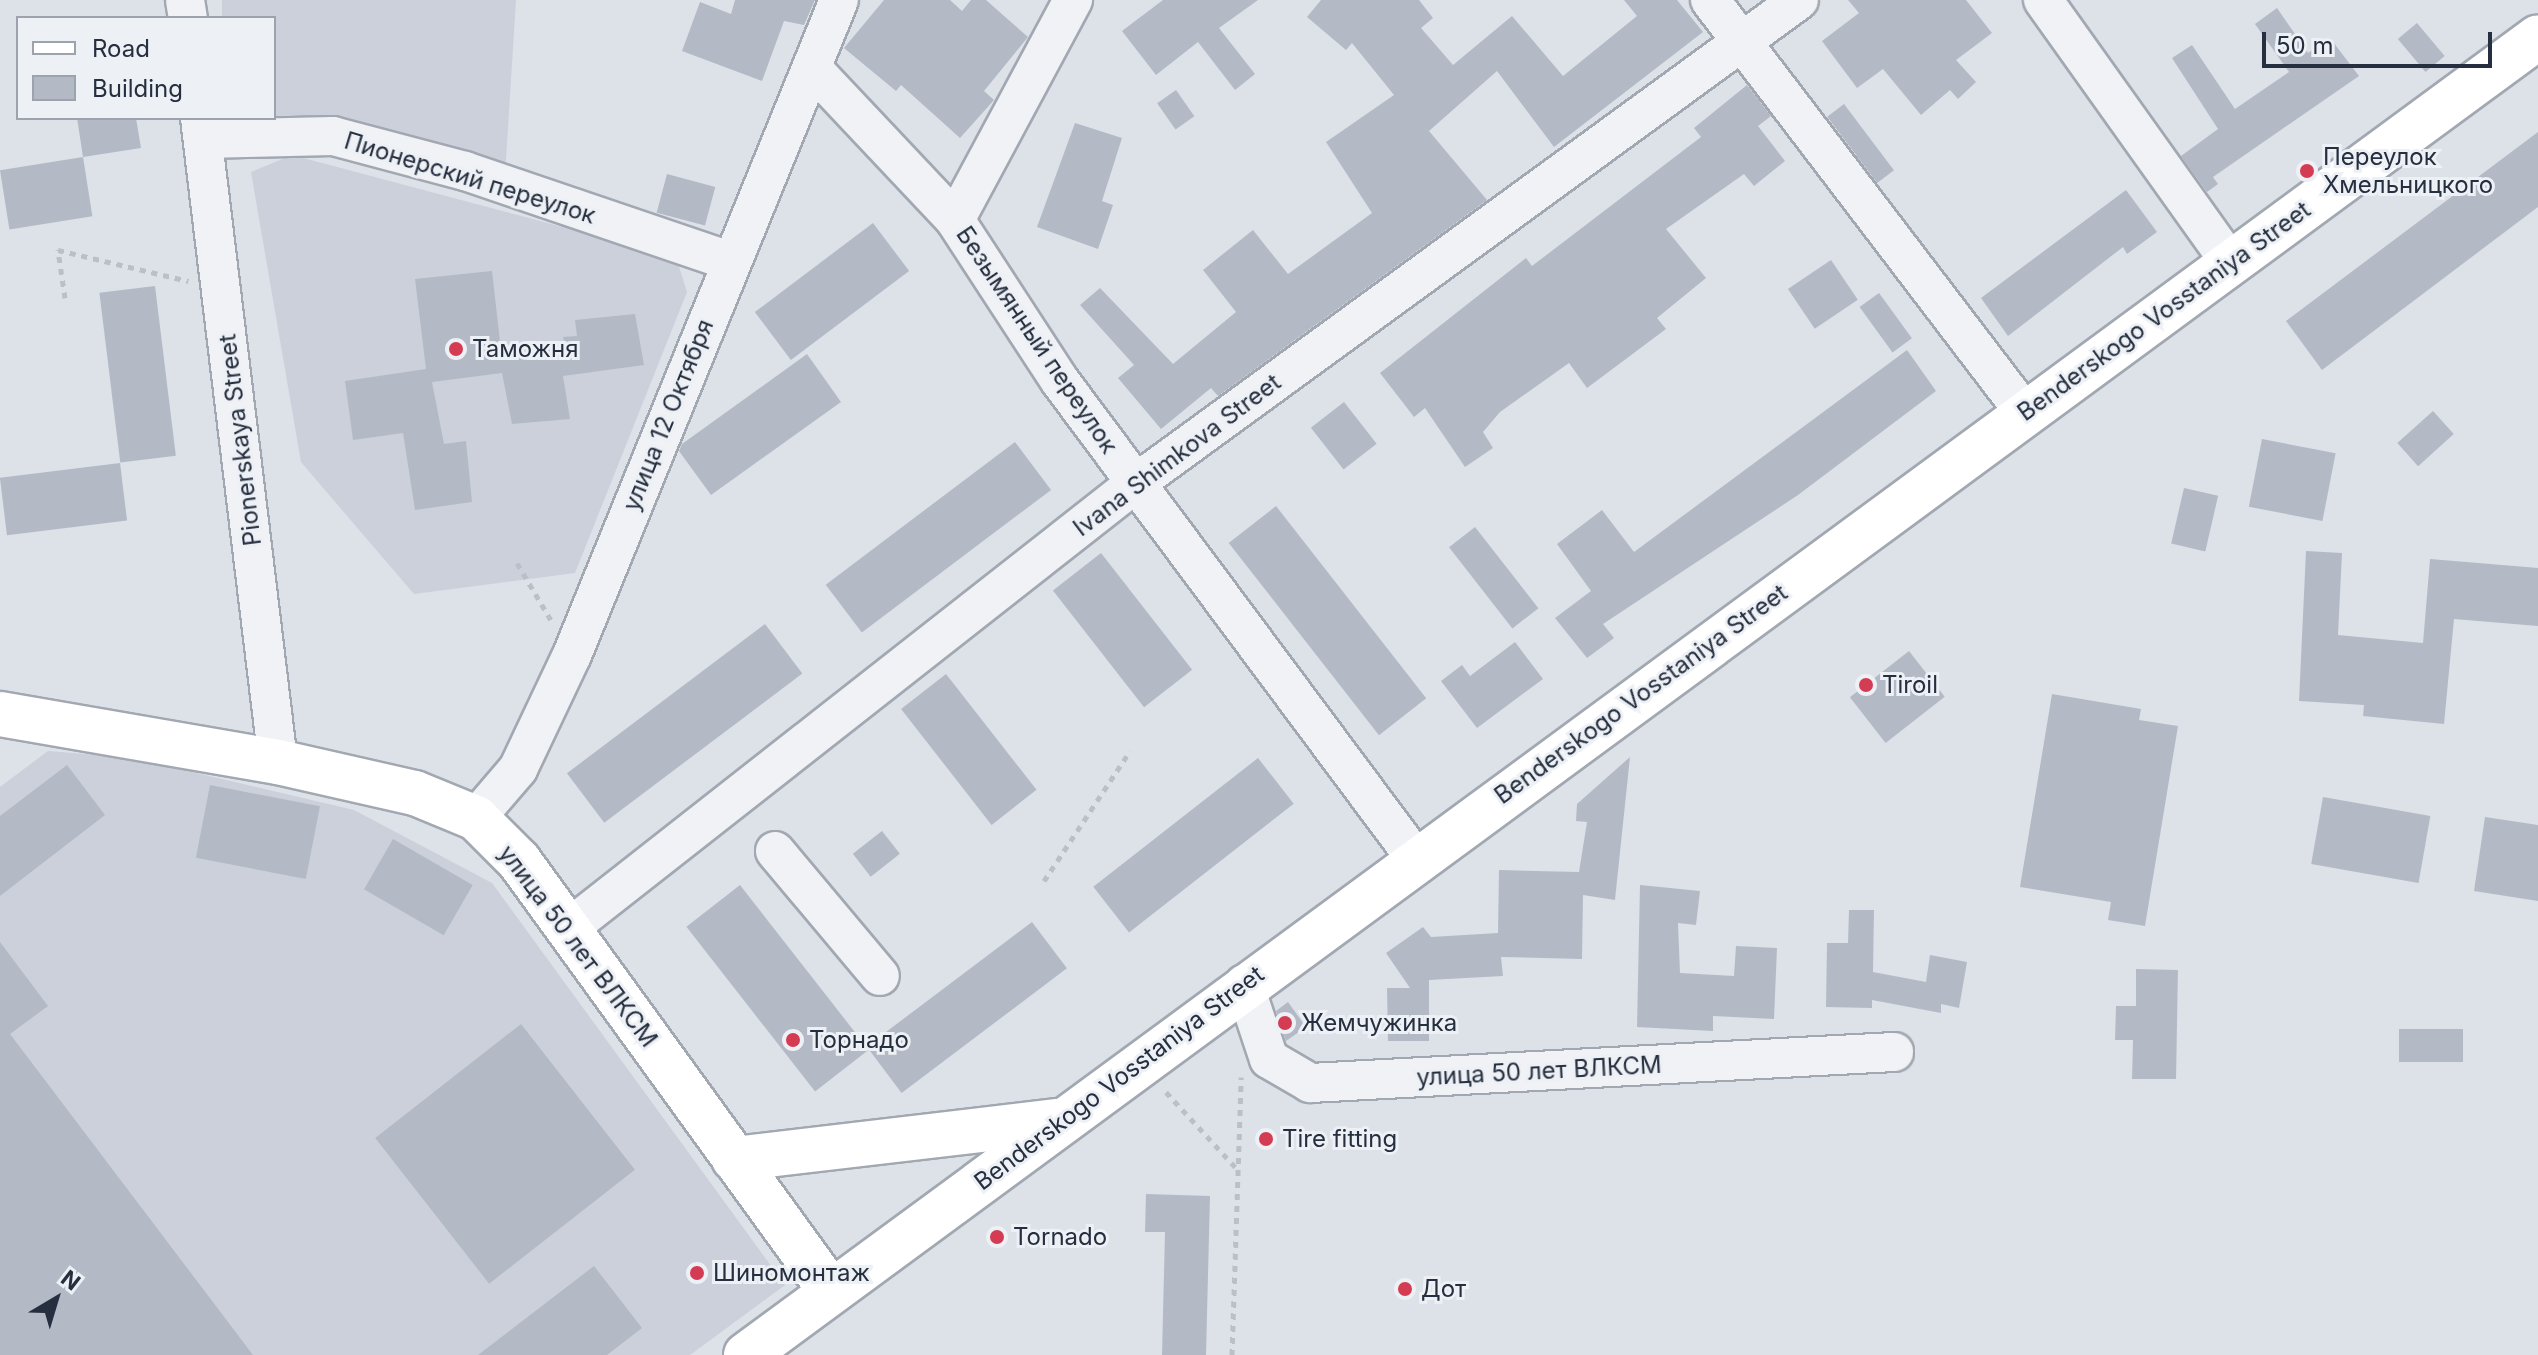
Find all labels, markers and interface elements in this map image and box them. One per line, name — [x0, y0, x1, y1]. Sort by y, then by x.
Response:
legend — [16, 16, 276, 120]
scale bar — [2266, 16, 2496, 66]
text: 50 m — [2276, 31, 2334, 60]
text: Road — [92, 34, 150, 63]
text: Building — [92, 74, 183, 103]
street label: Пионерский переулок — [341, 126, 599, 230]
place label: Переулок Хмельницкого — [2323, 143, 2493, 199]
marker: Переулок Хмельницкого — [2298, 162, 2316, 180]
street label: Benderskogo Vosstaniya Street — [2012, 195, 2316, 427]
street label: Безымянный переулок — [950, 221, 1124, 459]
street label: улица 12 Октября — [616, 315, 720, 515]
street label: Pionerskaya Street — [213, 333, 267, 547]
place label: Таможня — [472, 335, 578, 363]
marker: Таможня — [447, 340, 465, 358]
street label: Ivana Shimkova Street — [1068, 368, 1286, 542]
street label: Benderskogo Vosstaniya Street — [1489, 578, 1793, 810]
place label: Tiroil — [1882, 671, 1938, 699]
marker: Tiroil — [1857, 676, 1875, 694]
street label: улица 50 лет ВЛКСМ — [493, 839, 663, 1053]
street label: Benderskogo Vosstaniya Street — [969, 960, 1269, 1196]
place label: Жемчужинка — [1301, 1009, 1457, 1037]
marker: Жемчужинка — [1276, 1014, 1294, 1032]
place label: Торнадо — [809, 1026, 909, 1054]
marker: Торнадо — [784, 1031, 802, 1049]
street label: улица 50 лет ВЛКСМ — [1416, 1050, 1662, 1092]
place label: Tire fitting — [1282, 1125, 1397, 1153]
marker: Tire fitting — [1257, 1130, 1275, 1148]
place label: Tornado — [1013, 1223, 1107, 1251]
marker: Tornado — [988, 1228, 1006, 1246]
north arrow — [16, 1259, 96, 1339]
place label: Шиномонтаж — [713, 1259, 870, 1287]
marker: Шиномонтаж — [688, 1264, 706, 1282]
text: N — [56, 1265, 85, 1295]
place label: Дот — [1421, 1275, 1466, 1303]
marker: Дот — [1396, 1280, 1414, 1298]

